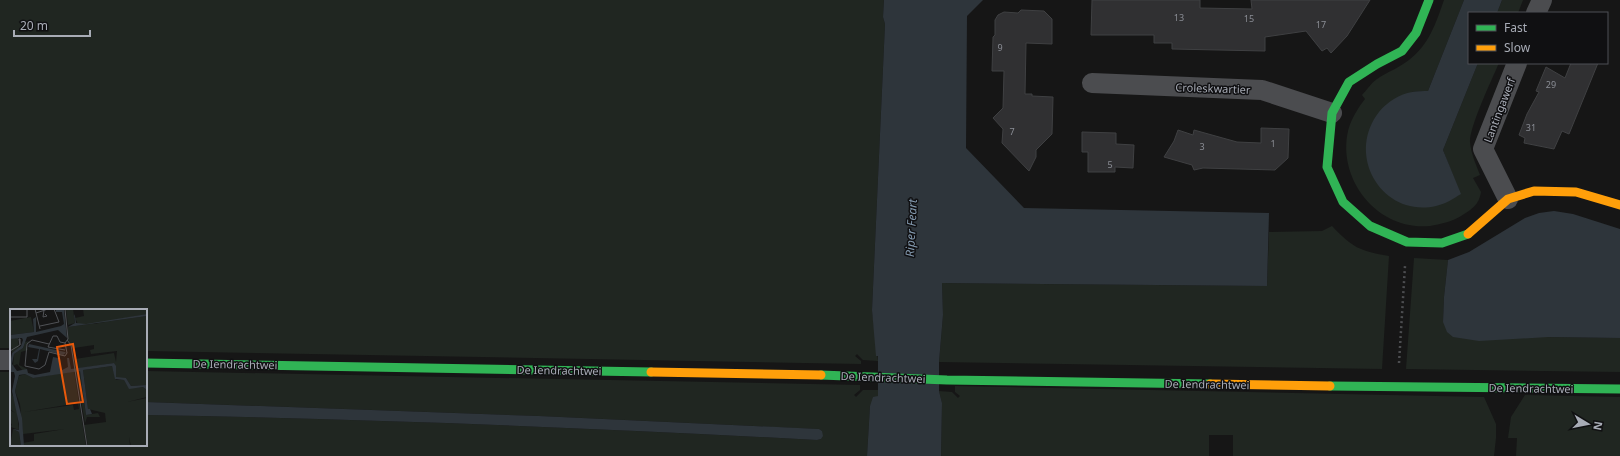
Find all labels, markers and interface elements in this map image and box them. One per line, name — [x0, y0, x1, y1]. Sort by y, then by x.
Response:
house number: 13 — [1174, 11, 1184, 24]
scale bar — [14, 12, 90, 38]
house number: 15 — [1244, 12, 1254, 25]
legend — [1468, 12, 1608, 64]
text: 20 m — [20, 17, 48, 34]
house number: 17 — [1316, 18, 1326, 31]
text: Fast — [1504, 19, 1528, 36]
text: Slow — [1504, 39, 1531, 56]
house number: 9 — [997, 41, 1003, 54]
street label: Lantingawerf — [1480, 74, 1519, 145]
house number: 29 — [1546, 78, 1556, 91]
street label: Croleskwartier — [1175, 79, 1251, 97]
house number: 31 — [1526, 121, 1536, 134]
house number: 7 — [1009, 125, 1015, 138]
house number: 1 — [1270, 137, 1276, 150]
house number: 3 — [1199, 140, 1205, 153]
house number: 5 — [1107, 158, 1113, 171]
water label: Riper Feart — [901, 198, 921, 257]
inset map — [10, 309, 147, 446]
street label: De Iendrachtwei — [192, 356, 278, 372]
street label: De Iendrachtwei — [516, 362, 602, 378]
street label: De Iendrachtwei — [840, 368, 926, 386]
street label: De Iendrachtwei — [1164, 376, 1250, 392]
street label: De Iendrachtwei — [1488, 380, 1574, 396]
north arrow — [1568, 404, 1608, 444]
text: N — [1590, 420, 1607, 432]

